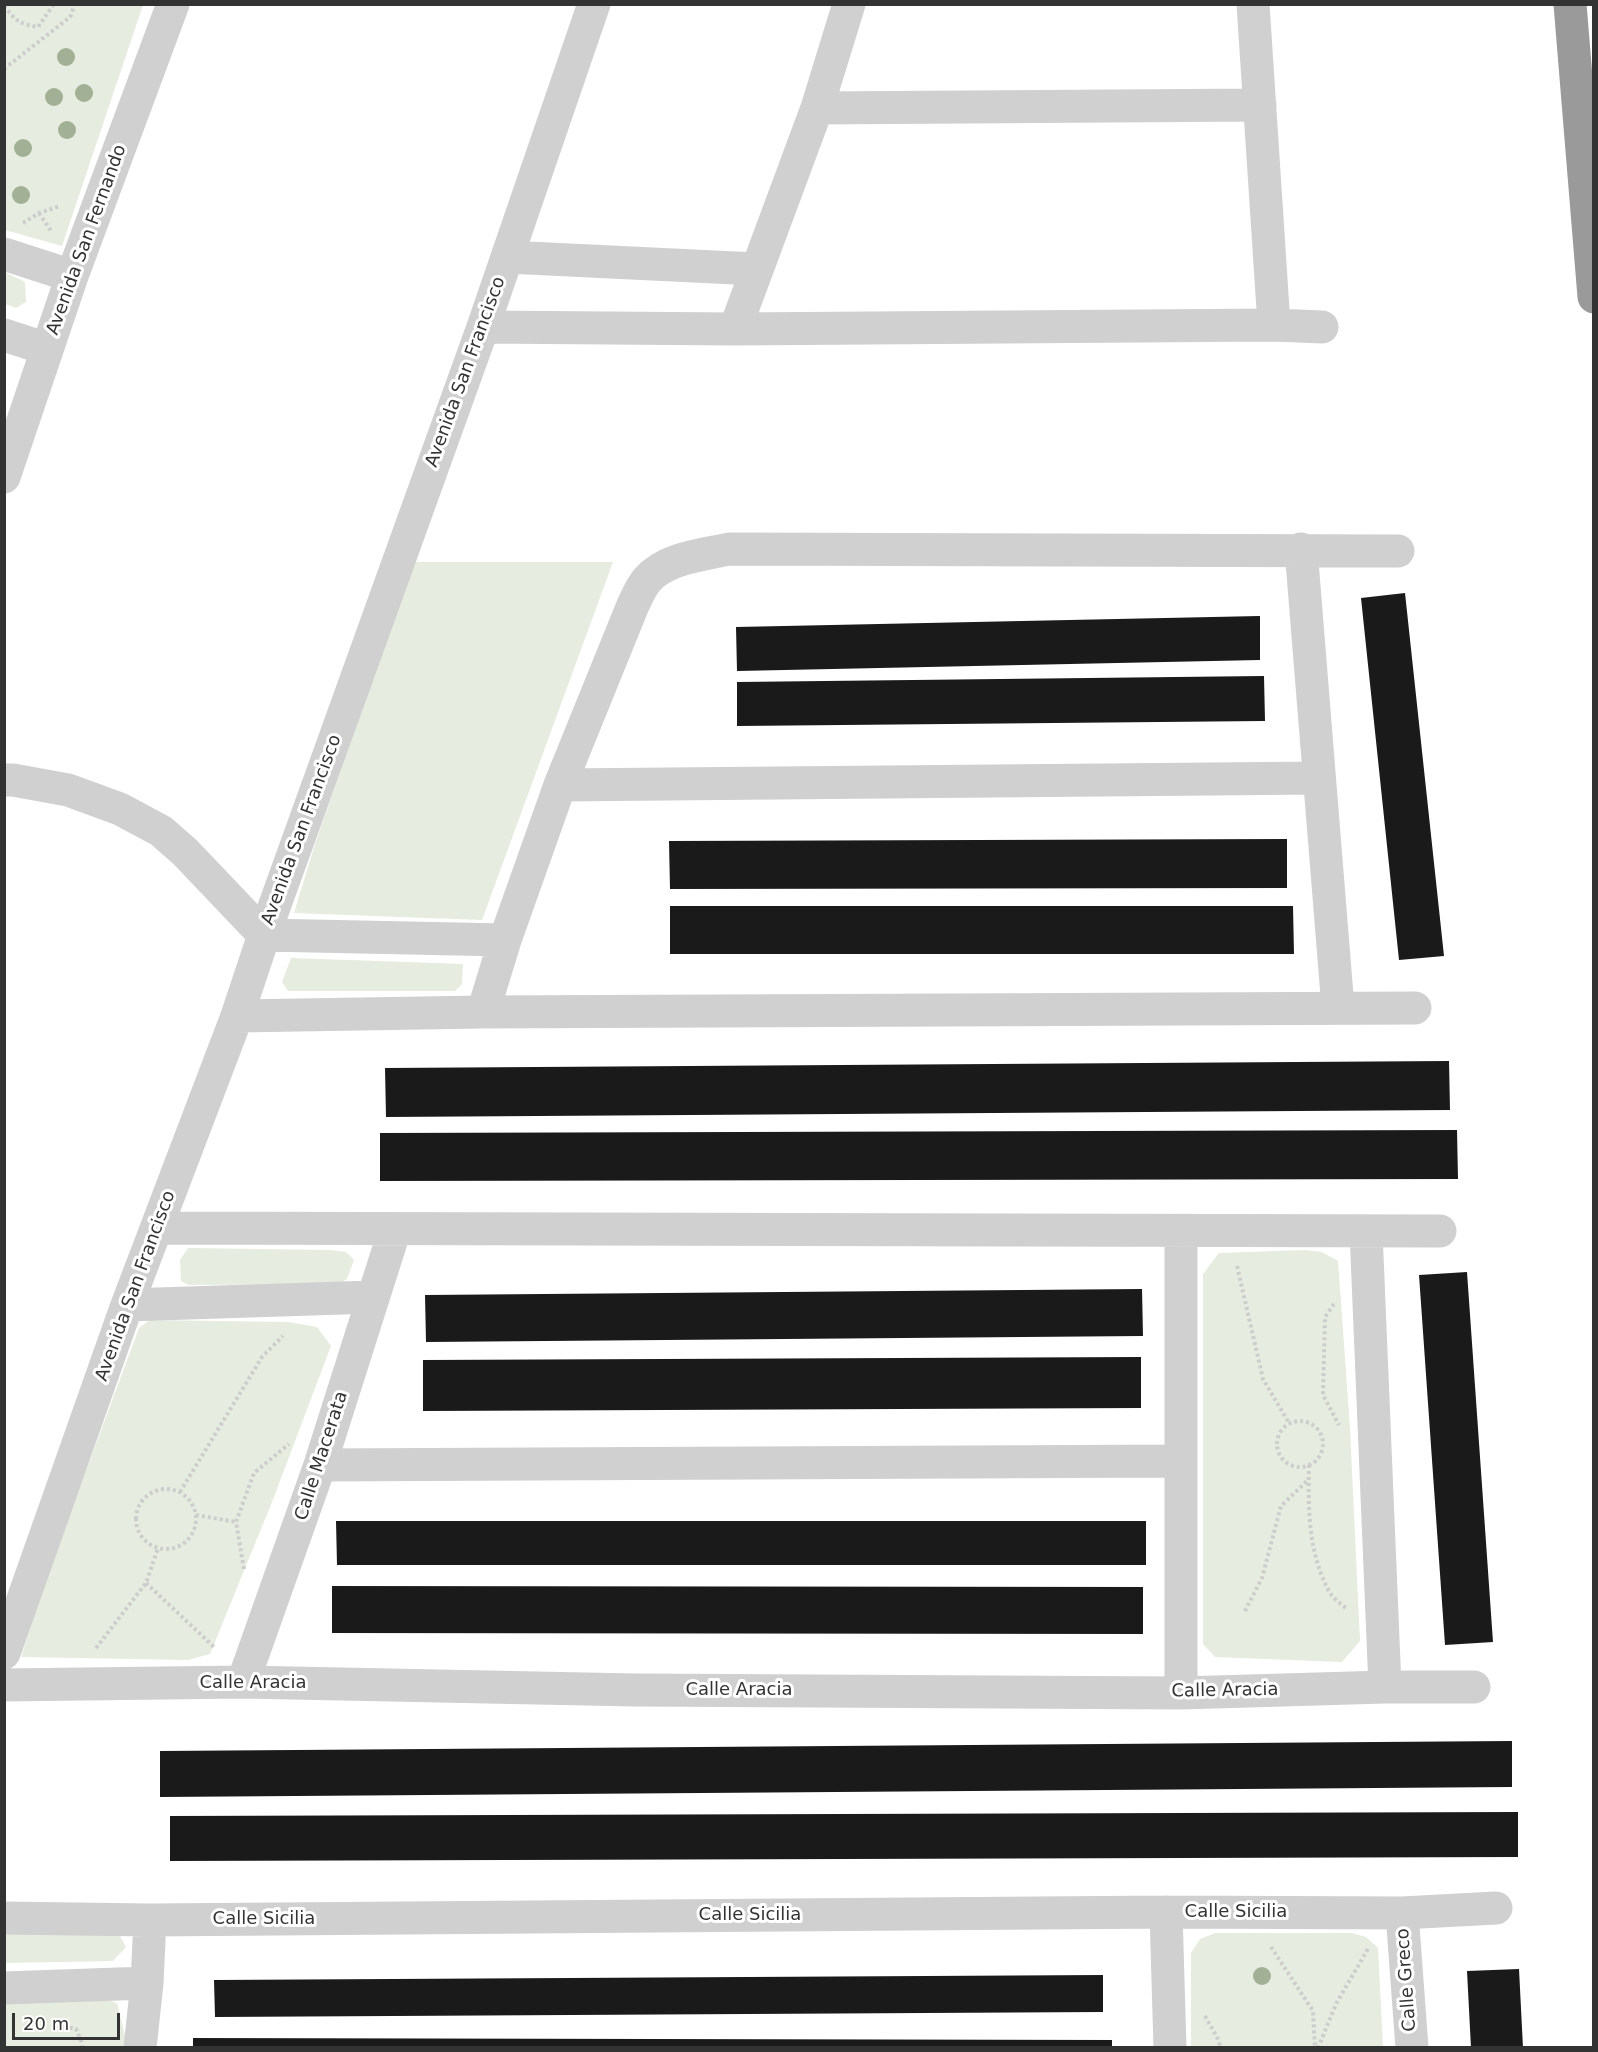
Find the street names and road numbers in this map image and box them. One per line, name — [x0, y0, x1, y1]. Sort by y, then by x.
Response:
street label: Avenida San Fernando — [42, 142, 132, 338]
street label: Avenida San Francisco — [421, 274, 511, 470]
street label: Avenida San Francisco — [257, 732, 347, 928]
street label: Avenida San Francisco — [91, 1188, 181, 1384]
street label: Calle Macerata — [291, 1389, 353, 1523]
street label: Calle Aracia — [199, 1672, 307, 1694]
street label: Calle Aracia — [685, 1679, 793, 1701]
street label: Calle Aracia — [1171, 1679, 1279, 1703]
street label: Calle Sicilia — [1185, 1901, 1287, 1923]
street label: Calle Sicilia — [699, 1904, 801, 1926]
street label: Calle Sicilia — [213, 1908, 315, 1930]
street label: Calle Greco — [1393, 1928, 1421, 2032]

